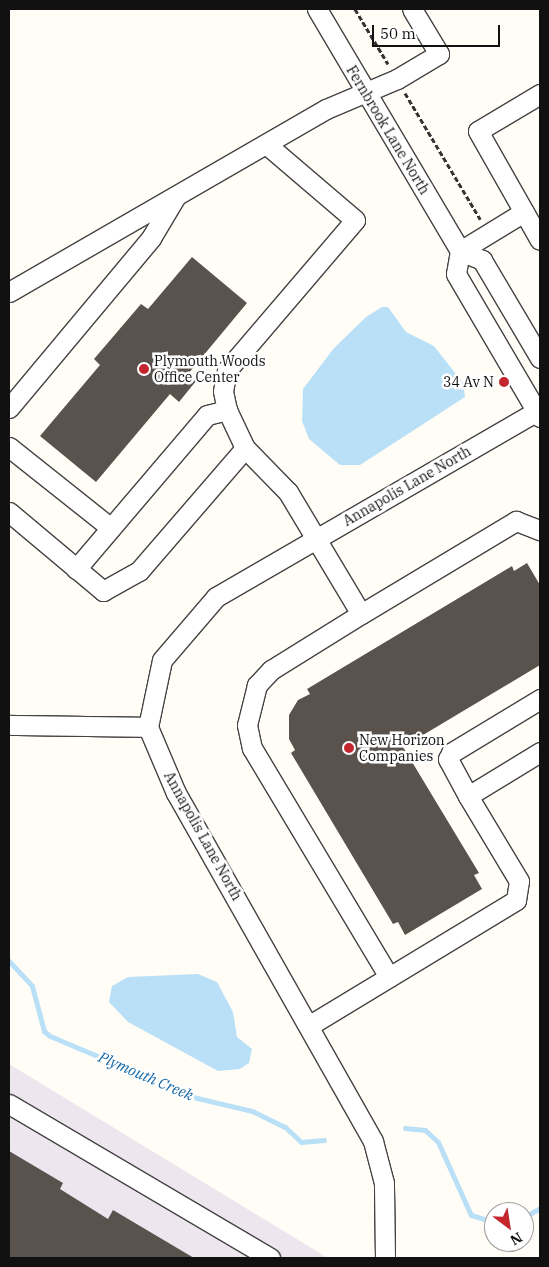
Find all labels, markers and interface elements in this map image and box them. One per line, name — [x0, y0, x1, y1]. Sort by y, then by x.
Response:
scale bar — [374, 15, 502, 47]
text: 50 m — [380, 24, 416, 43]
street label: Fernbrook Lane North — [343, 63, 433, 197]
place label: Plymouth Woods Office Center — [154, 353, 266, 386]
marker: Plymouth Woods Office Center — [138, 363, 150, 375]
place label: 34 Av N — [443, 374, 494, 390]
marker: 34 Av N — [498, 376, 510, 388]
street label: Annapolis Lane North — [340, 443, 474, 529]
place label: New Horizon Companies — [359, 732, 445, 764]
marker: New Horizon Companies — [343, 742, 355, 754]
street label: Annapolis Lane North — [161, 769, 245, 903]
water label: Plymouth Creek — [96, 1048, 196, 1104]
north arrow — [484, 1202, 534, 1252]
text: N — [507, 1228, 526, 1250]

